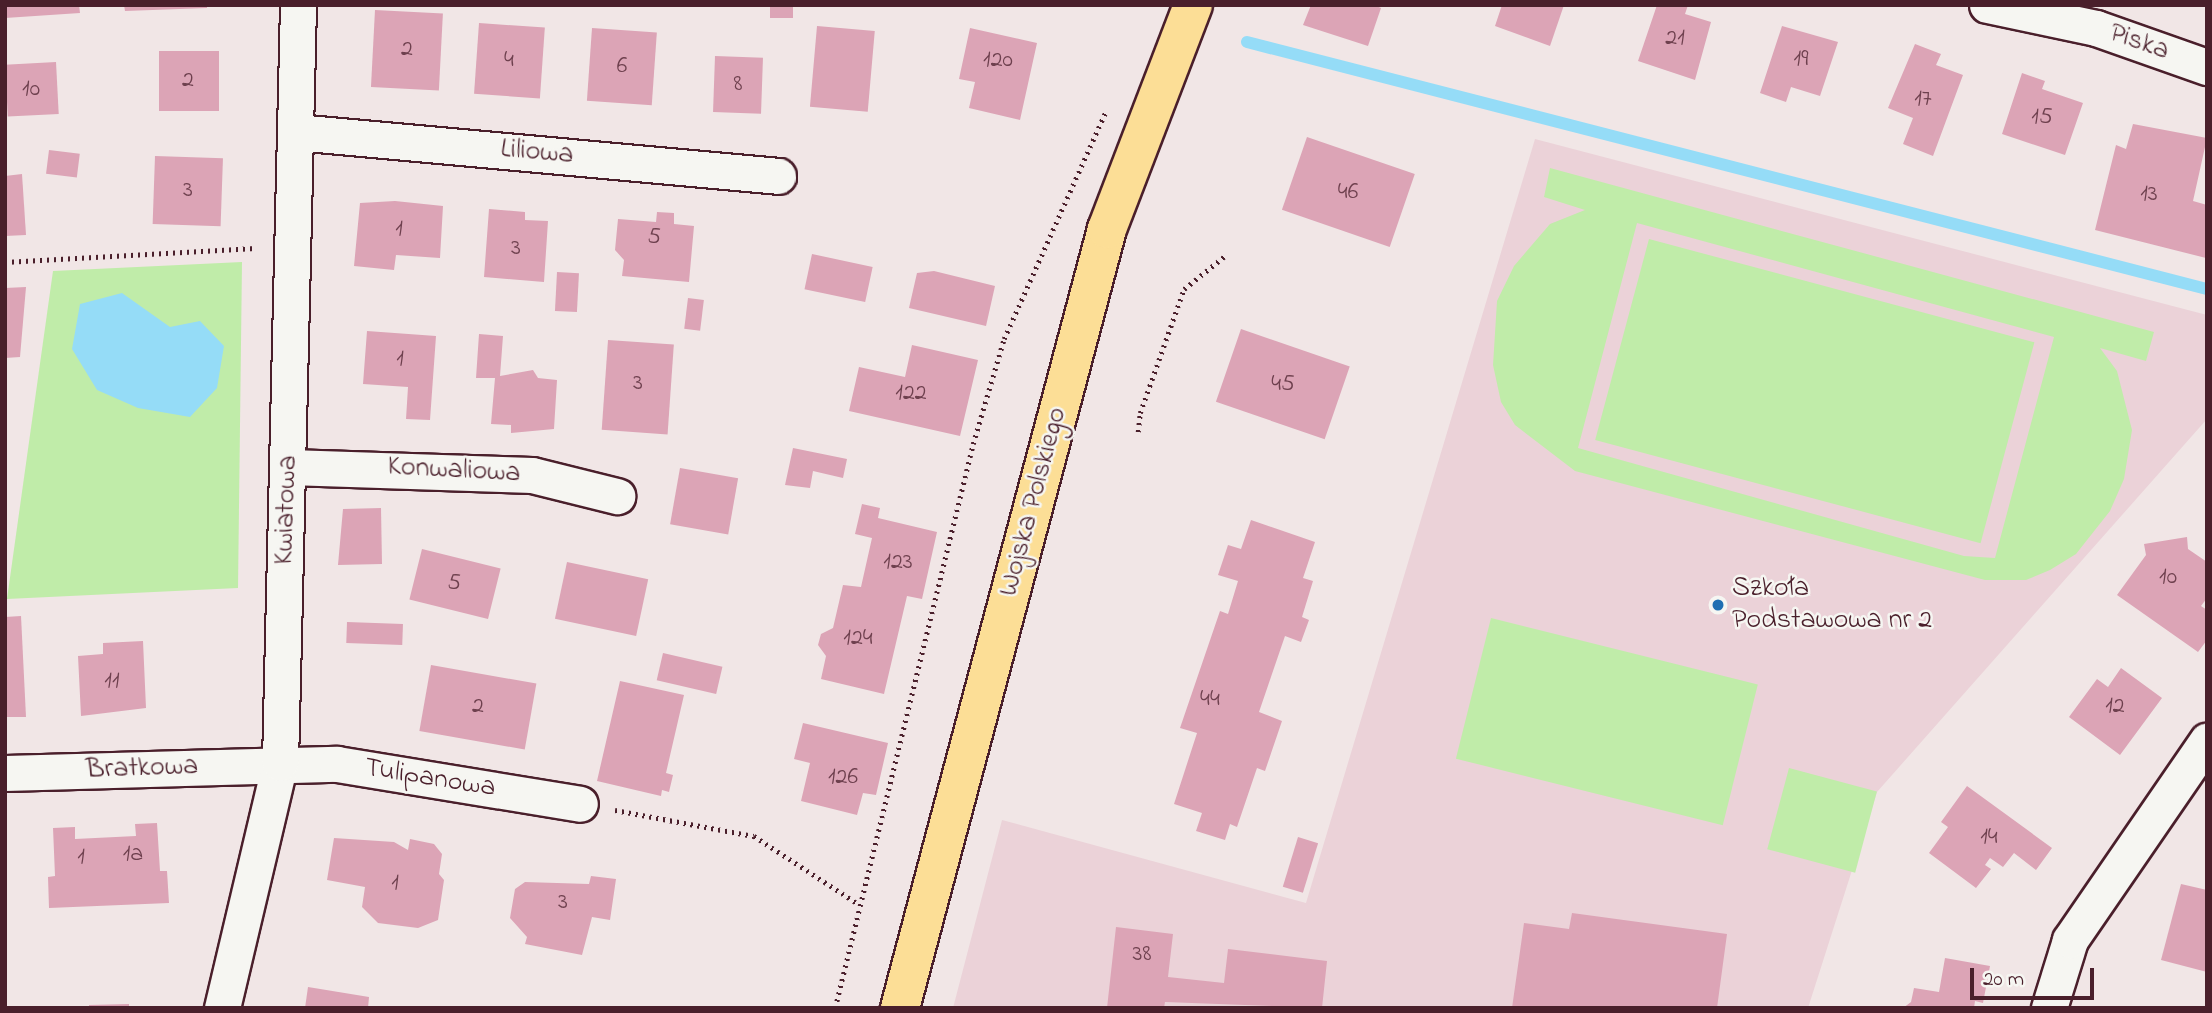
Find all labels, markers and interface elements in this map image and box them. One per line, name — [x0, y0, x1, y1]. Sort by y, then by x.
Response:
street label: Piska — [2105, 17, 2173, 69]
house number: 21 — [1665, 25, 1685, 53]
house number: 2 — [401, 36, 413, 64]
house number: 19 — [1794, 46, 1808, 74]
house number: 4 — [504, 47, 514, 75]
house number: 120 — [983, 47, 1013, 75]
house number: 6 — [617, 53, 627, 81]
house number: 2 — [182, 67, 194, 95]
house number: 8 — [734, 71, 742, 99]
house number: 10 — [22, 76, 40, 104]
house number: 17 — [1914, 86, 1932, 114]
house number: 15 — [2031, 104, 2053, 132]
street label: Liliowa — [499, 133, 575, 173]
house number: 3 — [183, 177, 193, 205]
house number: 46 — [1338, 179, 1358, 207]
house number: 13 — [2140, 181, 2158, 209]
house number: 1 — [395, 216, 403, 244]
house number: 5 — [647, 224, 661, 252]
house number: 3 — [511, 235, 521, 263]
house number: 1 — [396, 346, 404, 374]
house number: 3 — [633, 370, 643, 398]
house number: 45 — [1271, 371, 1295, 399]
house number: 122 — [895, 380, 927, 408]
street label: Wojska Polskiego — [993, 404, 1075, 600]
street label: Konwaliowa — [387, 451, 521, 491]
street label: Kwiatowa — [268, 455, 306, 565]
house number: 123 — [883, 549, 913, 577]
house number: 10 — [2159, 564, 2177, 592]
house number: 5 — [447, 570, 461, 598]
place label: Szkoła Podstawowa nr 2 — [1732, 572, 1932, 638]
marker: Szkoła Podstawowa nr 2 — [1710, 597, 1726, 613]
house number: 124 — [843, 625, 873, 653]
house number: 11 — [104, 668, 120, 696]
house number: 44 — [1200, 686, 1220, 714]
house number: 2 — [472, 693, 484, 721]
house number: 12 — [2105, 693, 2125, 721]
street label: Bratkowa — [85, 750, 199, 788]
street label: Tulipanowa — [362, 752, 498, 806]
house number: 126 — [828, 764, 858, 792]
house number: 14 — [1980, 824, 1998, 852]
house number: 1a — [123, 841, 143, 869]
house number: 1 — [77, 844, 85, 872]
house number: 1 — [391, 870, 399, 898]
house number: 3 — [558, 889, 568, 917]
house number: 38 — [1133, 941, 1151, 969]
scale bar — [1974, 954, 2098, 998]
text: 20 m — [1983, 965, 2024, 995]

